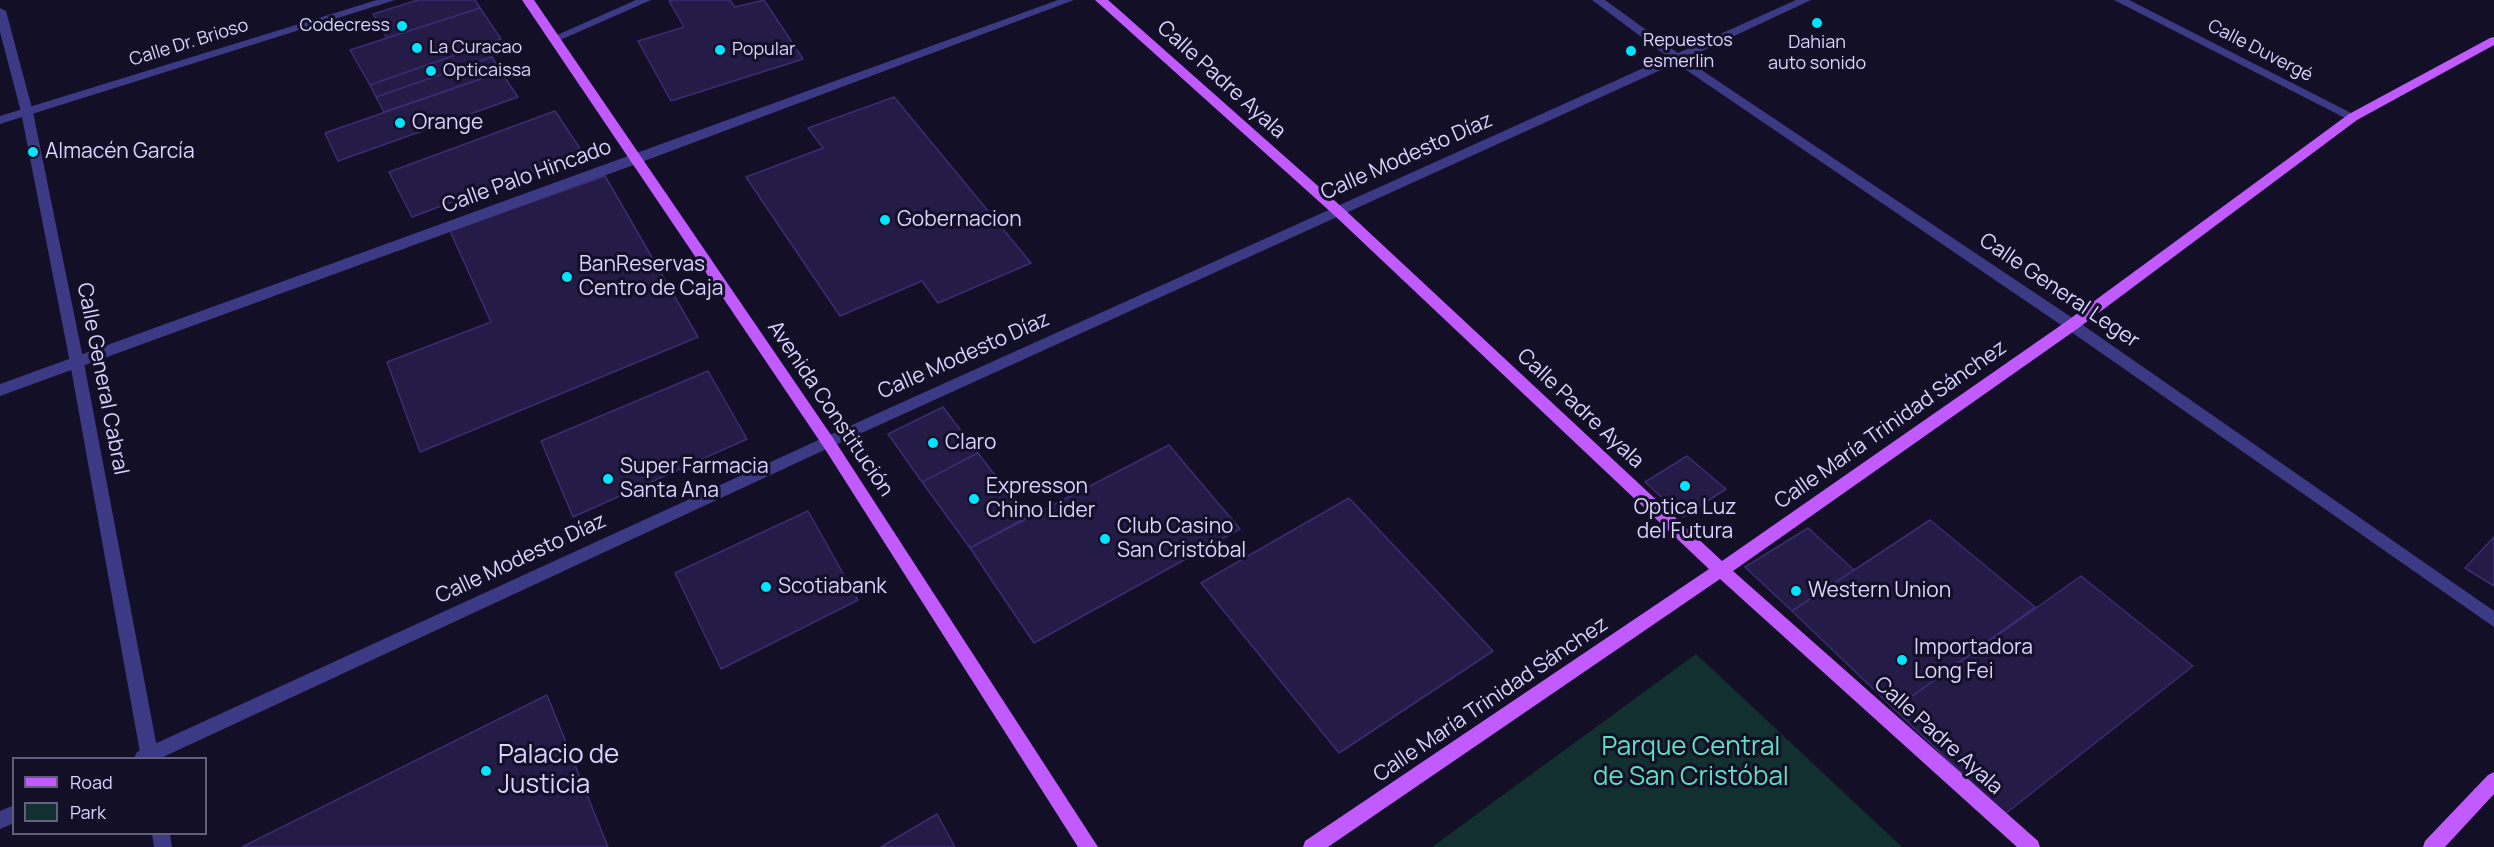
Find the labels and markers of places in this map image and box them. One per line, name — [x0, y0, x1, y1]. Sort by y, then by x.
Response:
place label: Codecress — [300, 15, 390, 37]
marker: Dahian auto sonido — [1810, 16, 1824, 30]
marker: Codecress — [395, 19, 409, 33]
place label: Repuestos esmerlin — [1643, 30, 1733, 72]
place label: Dahian auto sonido — [1768, 32, 1866, 74]
place label: La Curacao — [429, 37, 522, 59]
place label: Popular — [732, 39, 795, 61]
marker: La Curacao — [410, 41, 424, 55]
marker: Popular — [713, 43, 727, 57]
marker: Repuestos esmerlin — [1624, 44, 1638, 58]
place label: Opticaissa — [443, 60, 531, 82]
marker: Opticaissa — [424, 64, 438, 78]
place label: Orange — [412, 110, 483, 136]
marker: Orange — [393, 116, 407, 130]
place label: Almacén García — [45, 139, 195, 165]
marker: Almacén García — [26, 145, 40, 159]
place label: Gobernacion — [897, 207, 1022, 233]
marker: Gobernacion — [878, 213, 892, 227]
place label: BanReservas Centro de Caja — [579, 252, 723, 302]
marker: BanReservas Centro de Caja — [560, 270, 574, 284]
place label: Claro — [945, 430, 996, 456]
marker: Claro — [926, 436, 940, 450]
place label: Super Farmacia Santa Ana — [620, 454, 769, 504]
marker: Super Farmacia Santa Ana — [601, 472, 615, 486]
place label: Expresson Chino Lider — [986, 474, 1095, 524]
marker: Optica Luz del Futura — [1678, 479, 1692, 493]
marker: Expresson Chino Lider — [967, 492, 981, 506]
place label: Optica Luz del Futura — [1634, 495, 1736, 545]
place label: Club Casino San Cristóbal — [1117, 514, 1246, 564]
marker: Club Casino San Cristóbal — [1098, 532, 1112, 546]
place label: Scotiabank — [778, 574, 887, 600]
place label: Western Union — [1808, 578, 1951, 604]
marker: Scotiabank — [759, 580, 773, 594]
marker: Western Union — [1789, 584, 1803, 598]
place label: Importadora Long Fei — [1914, 635, 2033, 685]
marker: Importadora Long Fei — [1895, 653, 1909, 667]
place label: Palacio de Justicia — [498, 740, 619, 802]
marker: Palacio de Justicia — [479, 764, 493, 778]

